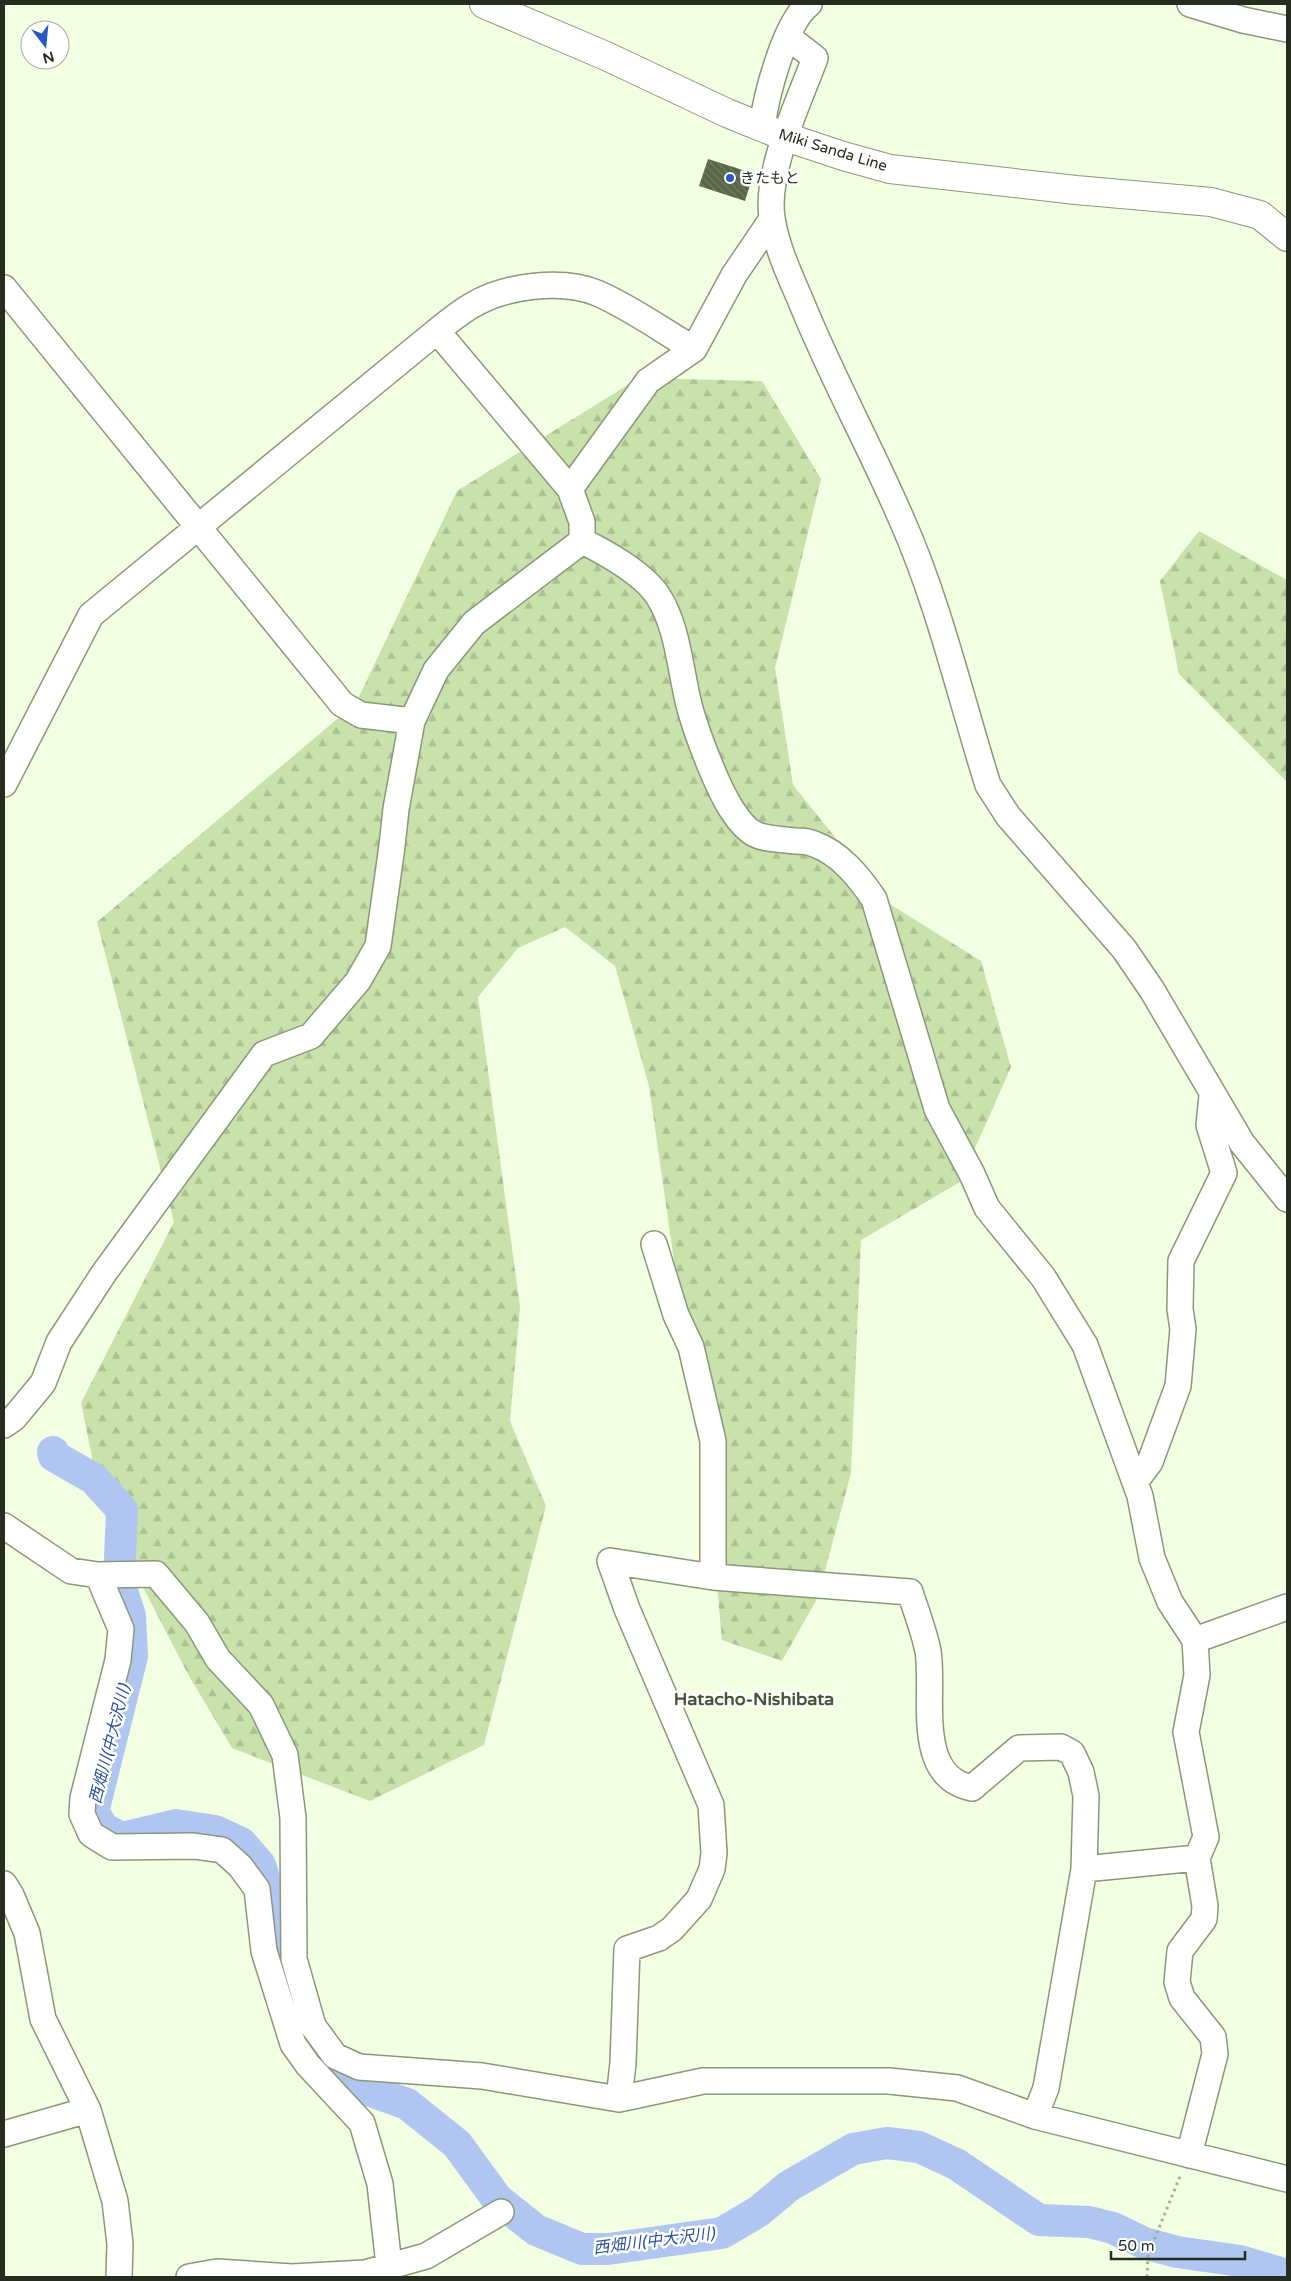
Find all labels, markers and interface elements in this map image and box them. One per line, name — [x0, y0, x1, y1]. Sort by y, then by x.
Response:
north arrow — [20, 20, 70, 70]
text: N — [41, 47, 56, 67]
street label: Miki Sanda Line — [777, 125, 889, 175]
place label: きたもと — [740, 169, 800, 187]
marker: きたもと — [724, 172, 736, 184]
water label: 西畑川(中大沢川) — [86, 1681, 135, 1806]
district label: Hatacho-Nishibata — [674, 1688, 834, 1710]
water label: 西畑川(中大沢川) — [592, 2224, 717, 2258]
scale bar — [1111, 2228, 1245, 2260]
text: 50 m — [1118, 2237, 1155, 2255]

